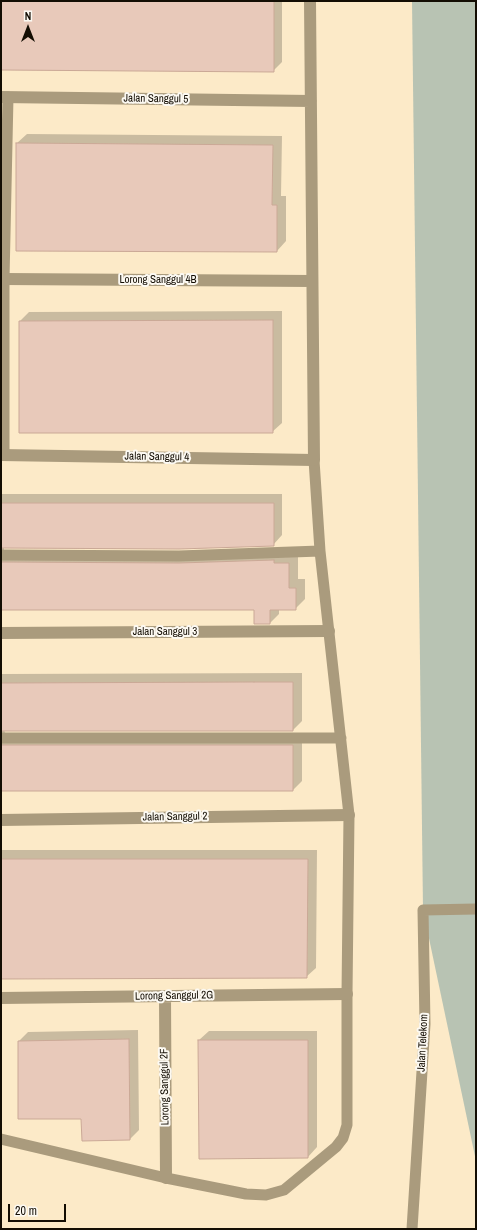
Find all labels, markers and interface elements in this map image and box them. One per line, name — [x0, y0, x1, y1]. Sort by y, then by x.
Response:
north arrow — [8, 8, 48, 48]
text: N — [25, 9, 31, 23]
street label: Jalan Sanggul 5 — [124, 92, 188, 106]
street label: Lorong Sanggul 4B — [119, 273, 197, 287]
street label: Jalan Sanggul 4 — [125, 450, 189, 464]
street label: Jalan Sanggul 3 — [133, 625, 197, 639]
street label: Jalan Sanggul 2 — [143, 810, 207, 824]
street label: Lorong Sanggul 2G — [135, 989, 213, 1003]
street label: Jalan Telekom — [415, 1014, 431, 1072]
street label: Lorong Sanggul 2F — [158, 1049, 172, 1125]
scale bar — [10, 1196, 68, 1222]
text: 20 m — [15, 1203, 37, 1219]

